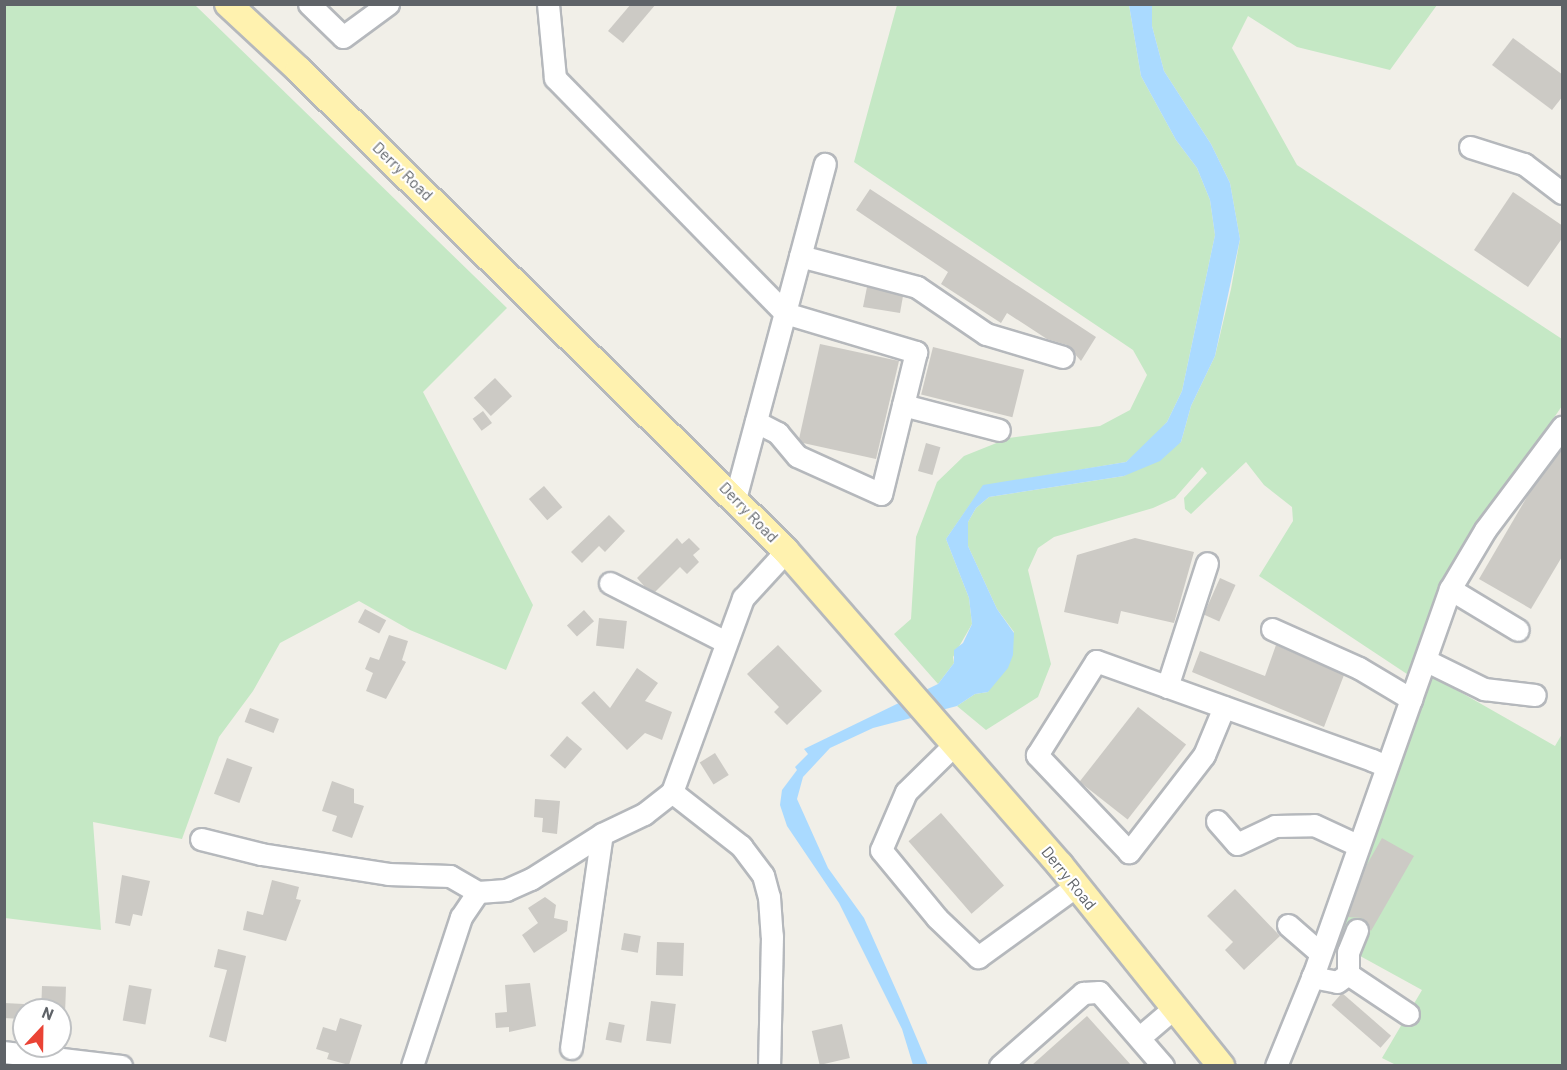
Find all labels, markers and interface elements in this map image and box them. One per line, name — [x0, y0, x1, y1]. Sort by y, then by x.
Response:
street label: Derry Road — [369, 138, 437, 204]
street label: Derry Road — [716, 478, 782, 546]
street label: Derry Road — [1037, 842, 1101, 914]
north arrow — [12, 998, 72, 1058]
text: N — [40, 1002, 57, 1023]

